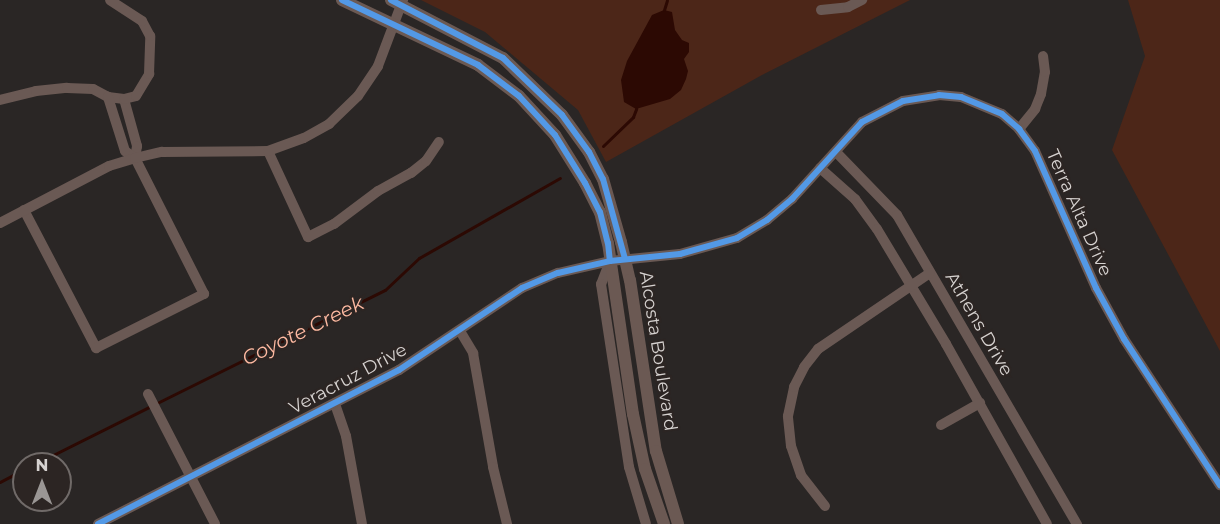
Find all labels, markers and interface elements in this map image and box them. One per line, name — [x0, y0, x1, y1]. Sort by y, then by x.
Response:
street label: Terra Alta Drive — [1041, 146, 1117, 280]
street label: Athens Drive — [941, 268, 1017, 380]
street label: Alcosta Boulevard — [635, 269, 681, 433]
water label: Coyote Creek — [238, 291, 368, 371]
street label: Veracruz Drive — [286, 339, 410, 419]
north arrow — [12, 452, 72, 512]
text: N — [36, 456, 48, 475]

